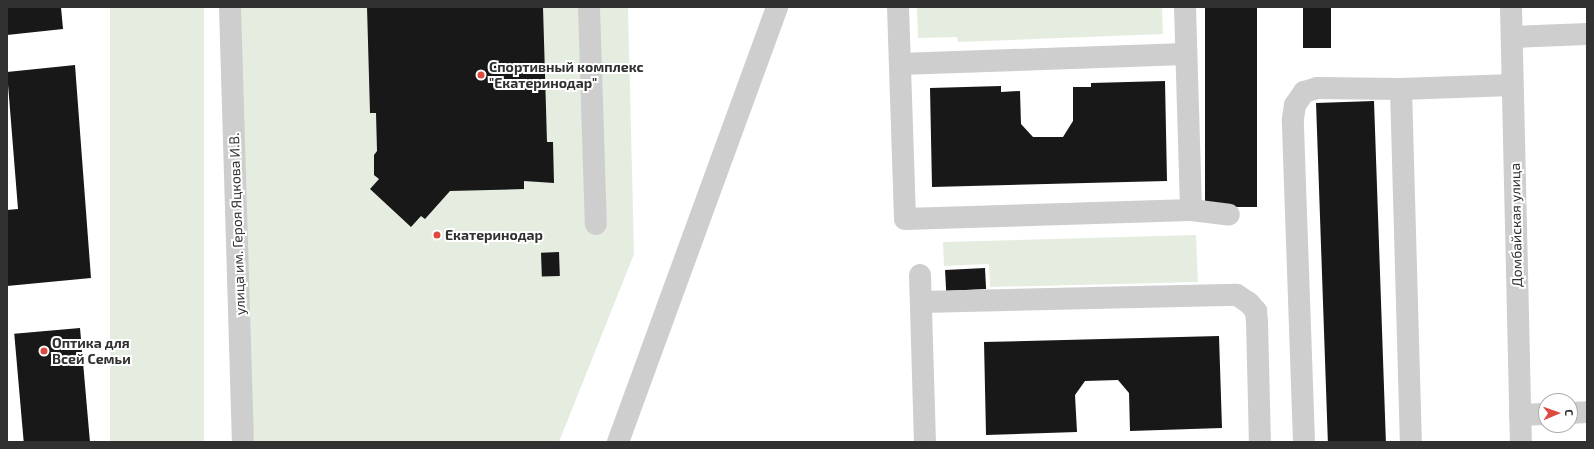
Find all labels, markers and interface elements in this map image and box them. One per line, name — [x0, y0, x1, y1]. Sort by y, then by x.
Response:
place label: Спортивный комплекс "Екатеринодар" — [489, 59, 644, 92]
marker: Спортивный комплекс "Екатеринодар" — [476, 70, 486, 80]
street label: улица им. Героя Яцкова И.В. — [225, 133, 249, 315]
street label: Домбайская улица — [1507, 163, 1525, 287]
place label: Екатеринодар — [445, 227, 543, 243]
marker: Екатеринодар — [432, 230, 442, 240]
place label: Оптика для Всей Семьи — [52, 335, 131, 368]
marker: Оптика для Всей Семьи — [39, 346, 49, 356]
north arrow — [1538, 393, 1578, 433]
text: С — [1563, 409, 1576, 416]

